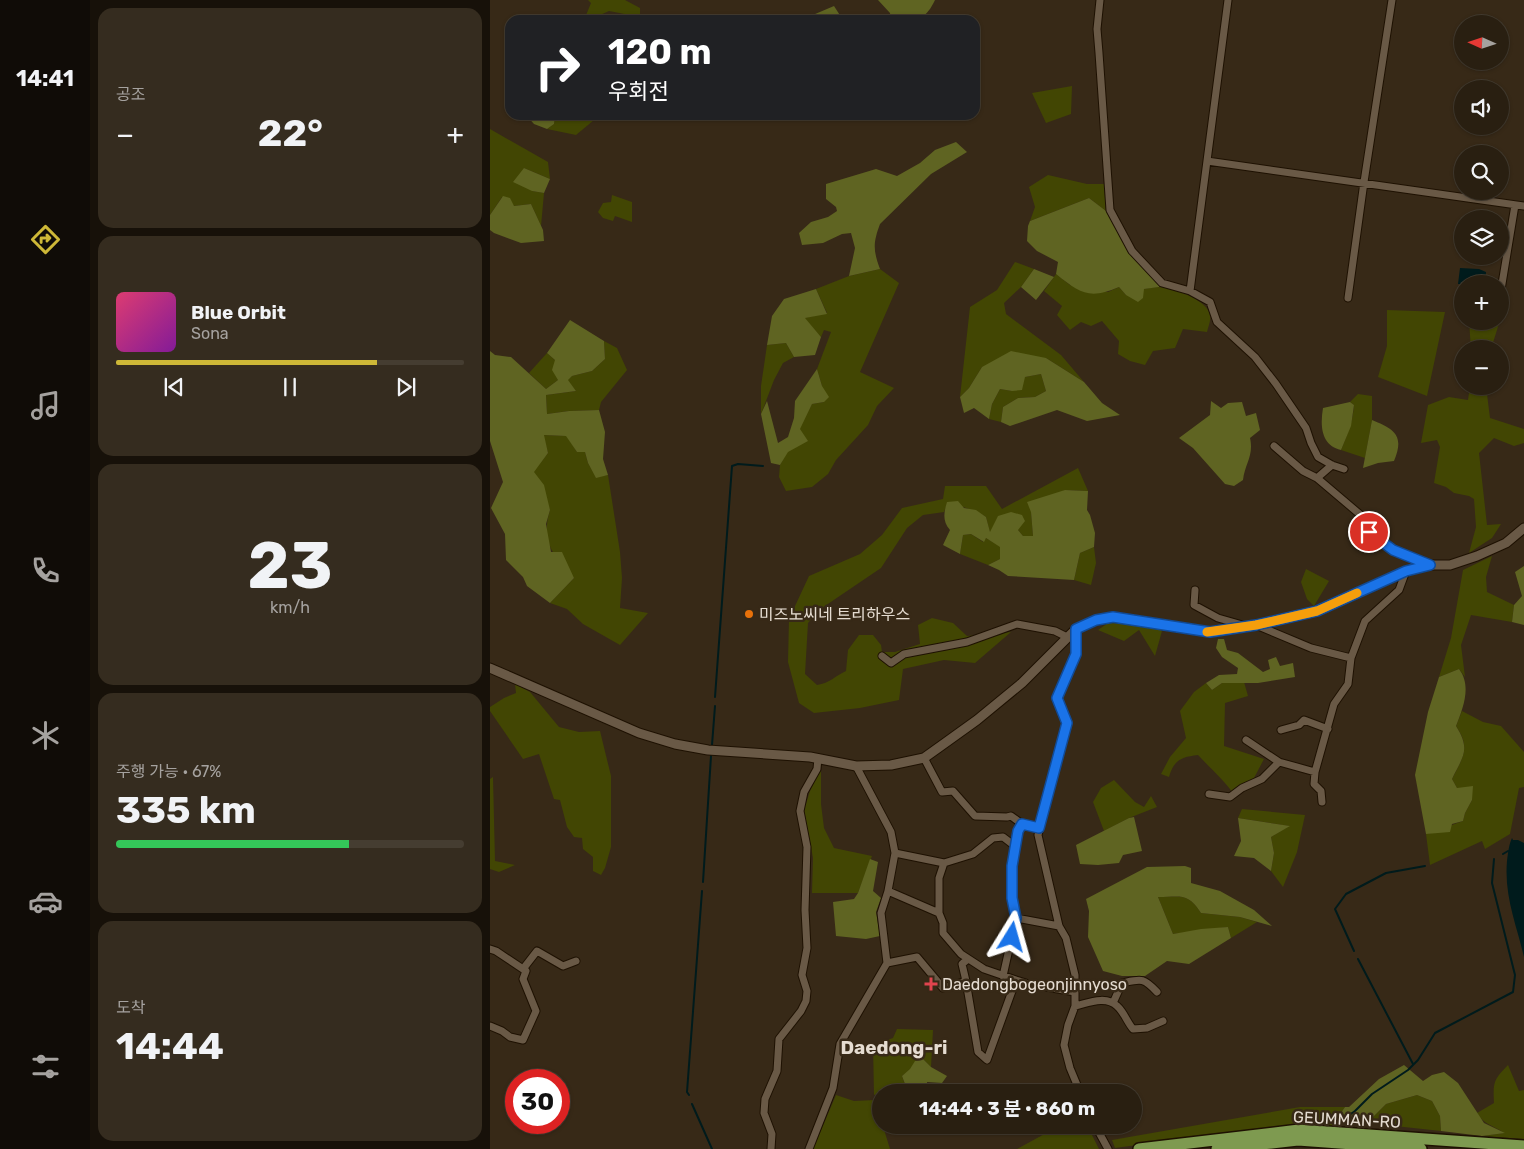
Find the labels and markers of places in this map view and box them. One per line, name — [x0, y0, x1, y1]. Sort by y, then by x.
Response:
pin — [1348, 511, 1390, 553]
place label: 미즈노씨네 트리하우스 — [759, 605, 910, 624]
marker: 미즈노씨네 트리하우스 — [743, 608, 755, 620]
place label: Daedongbogeonjinnyoso — [942, 975, 1127, 994]
marker: Daedongbogeonjinnyoso — [924, 977, 938, 991]

